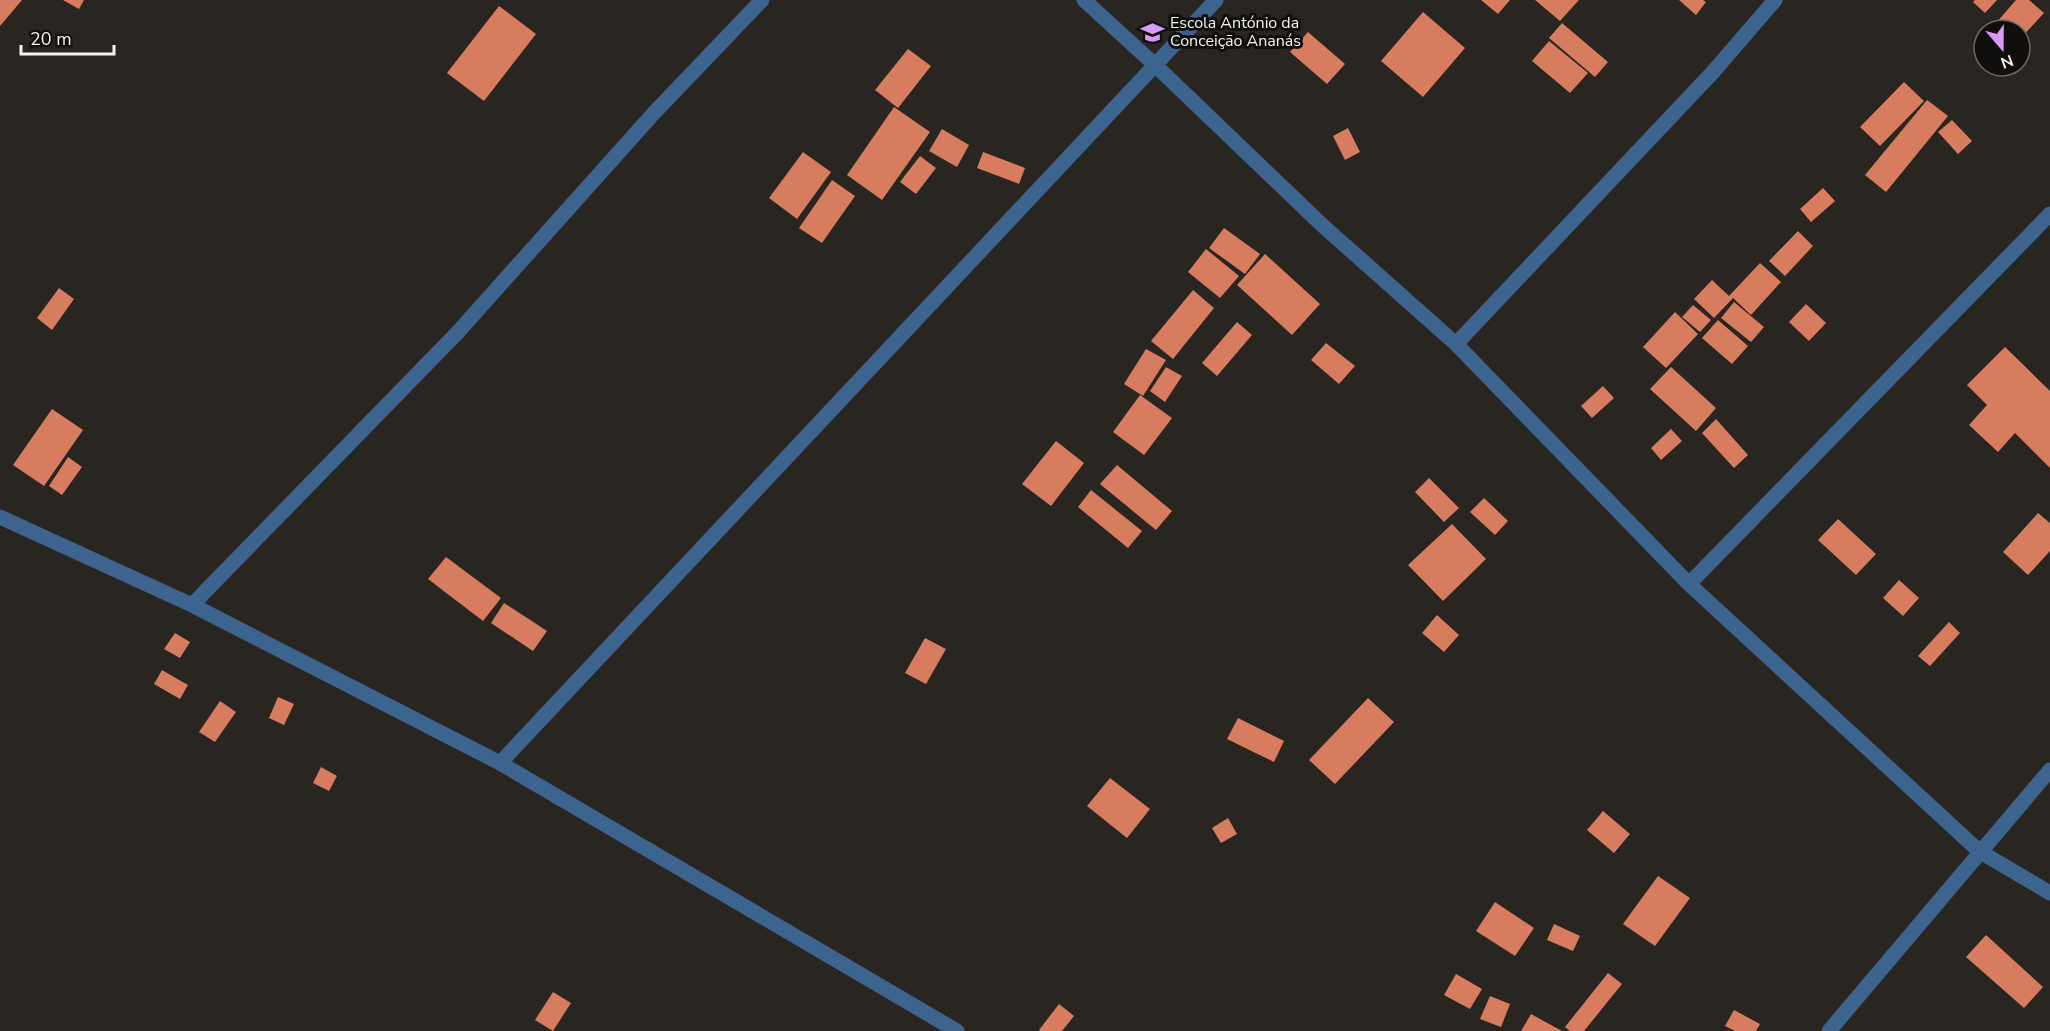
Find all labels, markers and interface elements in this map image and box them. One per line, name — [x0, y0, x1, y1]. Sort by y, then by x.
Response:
place label: Escola António da Conceição Ananás — [1170, 12, 1301, 52]
scale bar — [21, 18, 114, 56]
north arrow — [1972, 18, 2032, 78]
school or university icon: Escola António da Conceição Ananás — [1139, 19, 1165, 45]
text: 20 m — [30, 27, 72, 51]
text: N — [1997, 49, 2016, 74]

